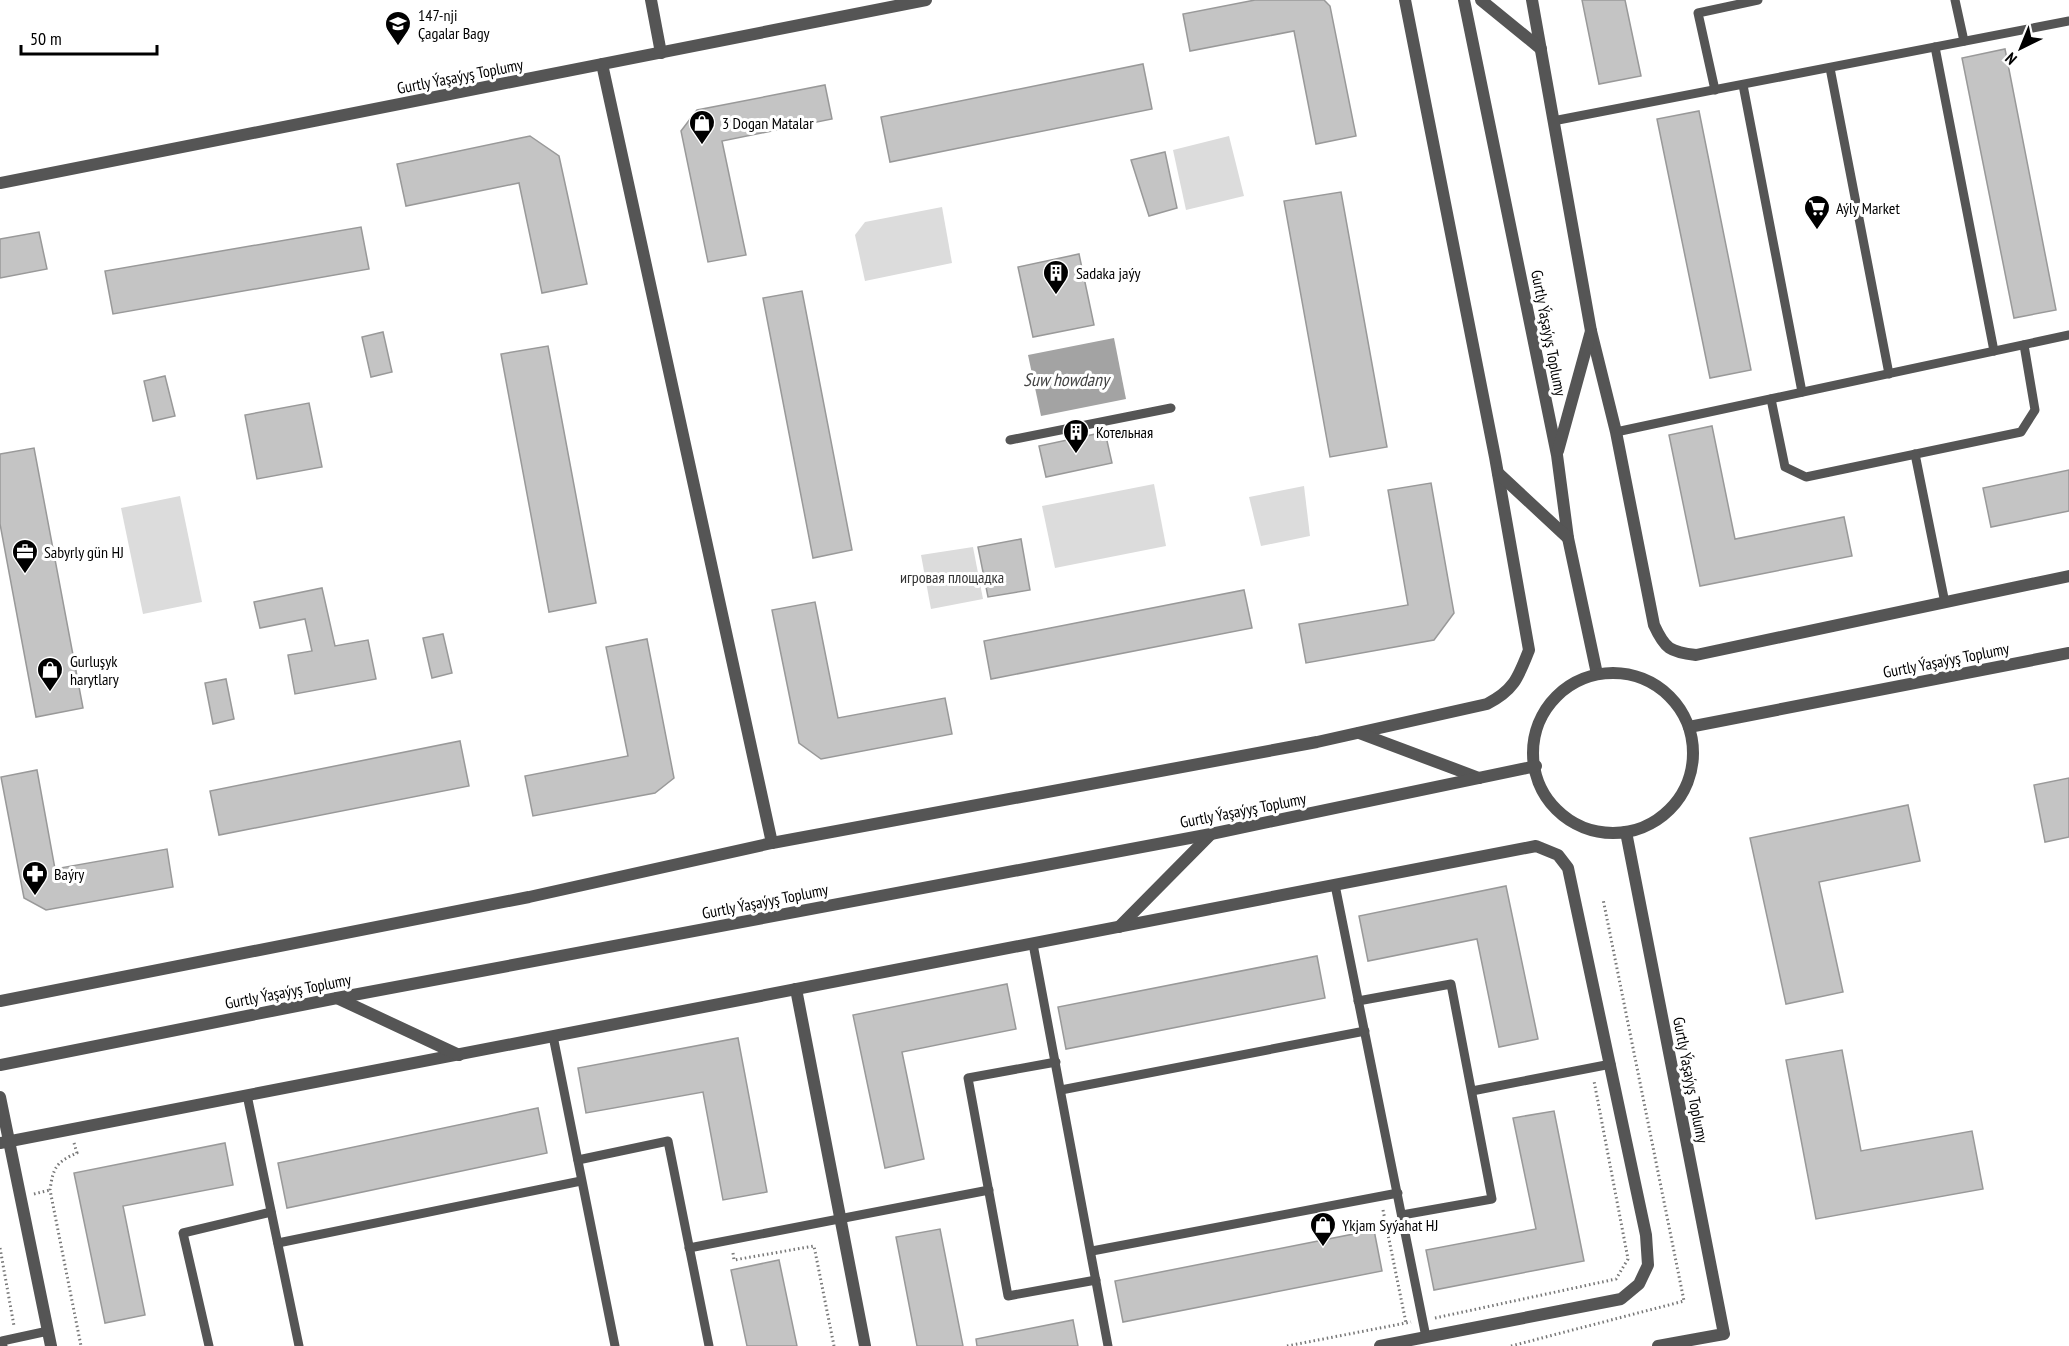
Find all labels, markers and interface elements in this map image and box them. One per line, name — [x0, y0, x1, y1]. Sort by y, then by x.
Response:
place label: 147-nji Çagalar Bagy — [418, 5, 490, 43]
school or university icon: 147-nji Çagalar Bagy — [383, 9, 413, 47]
scale bar — [21, 18, 158, 56]
north arrow — [1991, 18, 2051, 78]
text: 50 m — [30, 27, 62, 50]
text: N — [2001, 49, 2021, 69]
street label: Gurtly Ýaşaýyş Toplumy — [395, 54, 525, 98]
shop icon: 3 Dogan Matalar — [687, 108, 717, 146]
place label: 3 Dogan Matalar — [722, 113, 814, 133]
supermarket icon: Aýly Market — [1802, 193, 1832, 231]
place label: Aýly Market — [1836, 198, 1900, 218]
building icon: Sadaka jaýy — [1041, 258, 1071, 296]
place label: Sadaka jaýy — [1076, 263, 1141, 283]
street label: Gurtly Ýaşaýyş Toplumy — [1527, 268, 1571, 398]
water label: Suw howdany — [1023, 368, 1111, 391]
building icon: Котельная — [1061, 417, 1091, 455]
place label: Котельная — [1096, 422, 1153, 442]
office icon: Sabyrly gün HJ — [10, 537, 40, 575]
place label: Sabyrly gün HJ — [44, 542, 124, 562]
park label: игровая площадка — [900, 567, 1004, 587]
street label: Gurtly Ýaşaýyş Toplumy — [1881, 638, 2011, 682]
place label: Gurluşyk harytlary — [70, 651, 119, 689]
shop icon: Gurluşyk harytlary — [35, 655, 65, 693]
street label: Gurtly Ýaşaýyş Toplumy — [1178, 788, 1308, 832]
pharmacy icon: Baýry — [20, 859, 50, 897]
place label: Baýry — [54, 864, 84, 884]
street label: Gurtly Ýaşaýyş Toplumy — [700, 879, 830, 923]
street label: Gurtly Ýaşaýyş Toplumy — [223, 969, 353, 1013]
street label: Gurtly Ýaşaýyş Toplumy — [1669, 1015, 1713, 1145]
shop icon: Ykjam Syýahat HJ — [1308, 1210, 1338, 1248]
place label: Ykjam Syýahat HJ — [1342, 1215, 1438, 1235]

